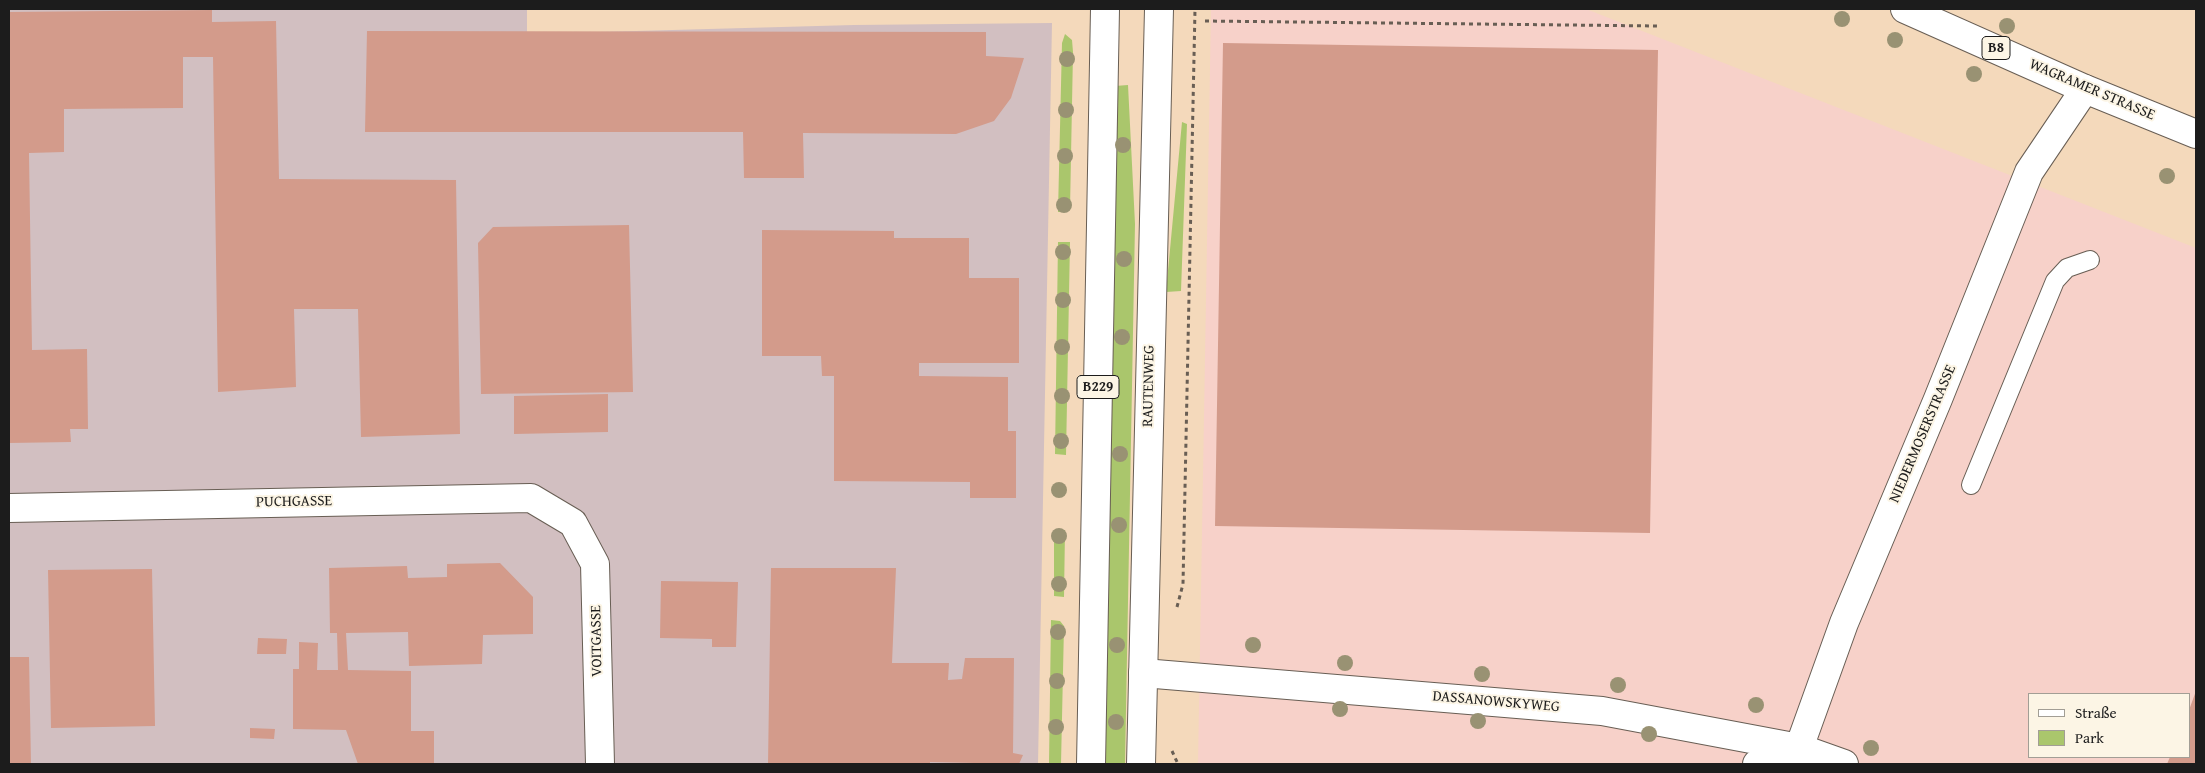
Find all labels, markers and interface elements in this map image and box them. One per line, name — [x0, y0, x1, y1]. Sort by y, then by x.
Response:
road number: B8 — [1982, 36, 2010, 59]
street label: WAGRAMER STRASSE — [2027, 55, 2157, 125]
street label: RAUTENWEG — [1139, 345, 1159, 427]
street label: NIEDERMOSERSTRASSE — [1886, 362, 1960, 506]
road number: B229 — [1077, 376, 1119, 398]
street label: PUCHGASSE — [256, 492, 332, 512]
street label: VOITGASSE — [587, 605, 607, 677]
street label: DASSANOWSKYWEG — [1432, 687, 1560, 717]
legend — [2028, 693, 2190, 758]
text: Straße — [2075, 702, 2117, 723]
text: Park — [2075, 727, 2104, 748]

